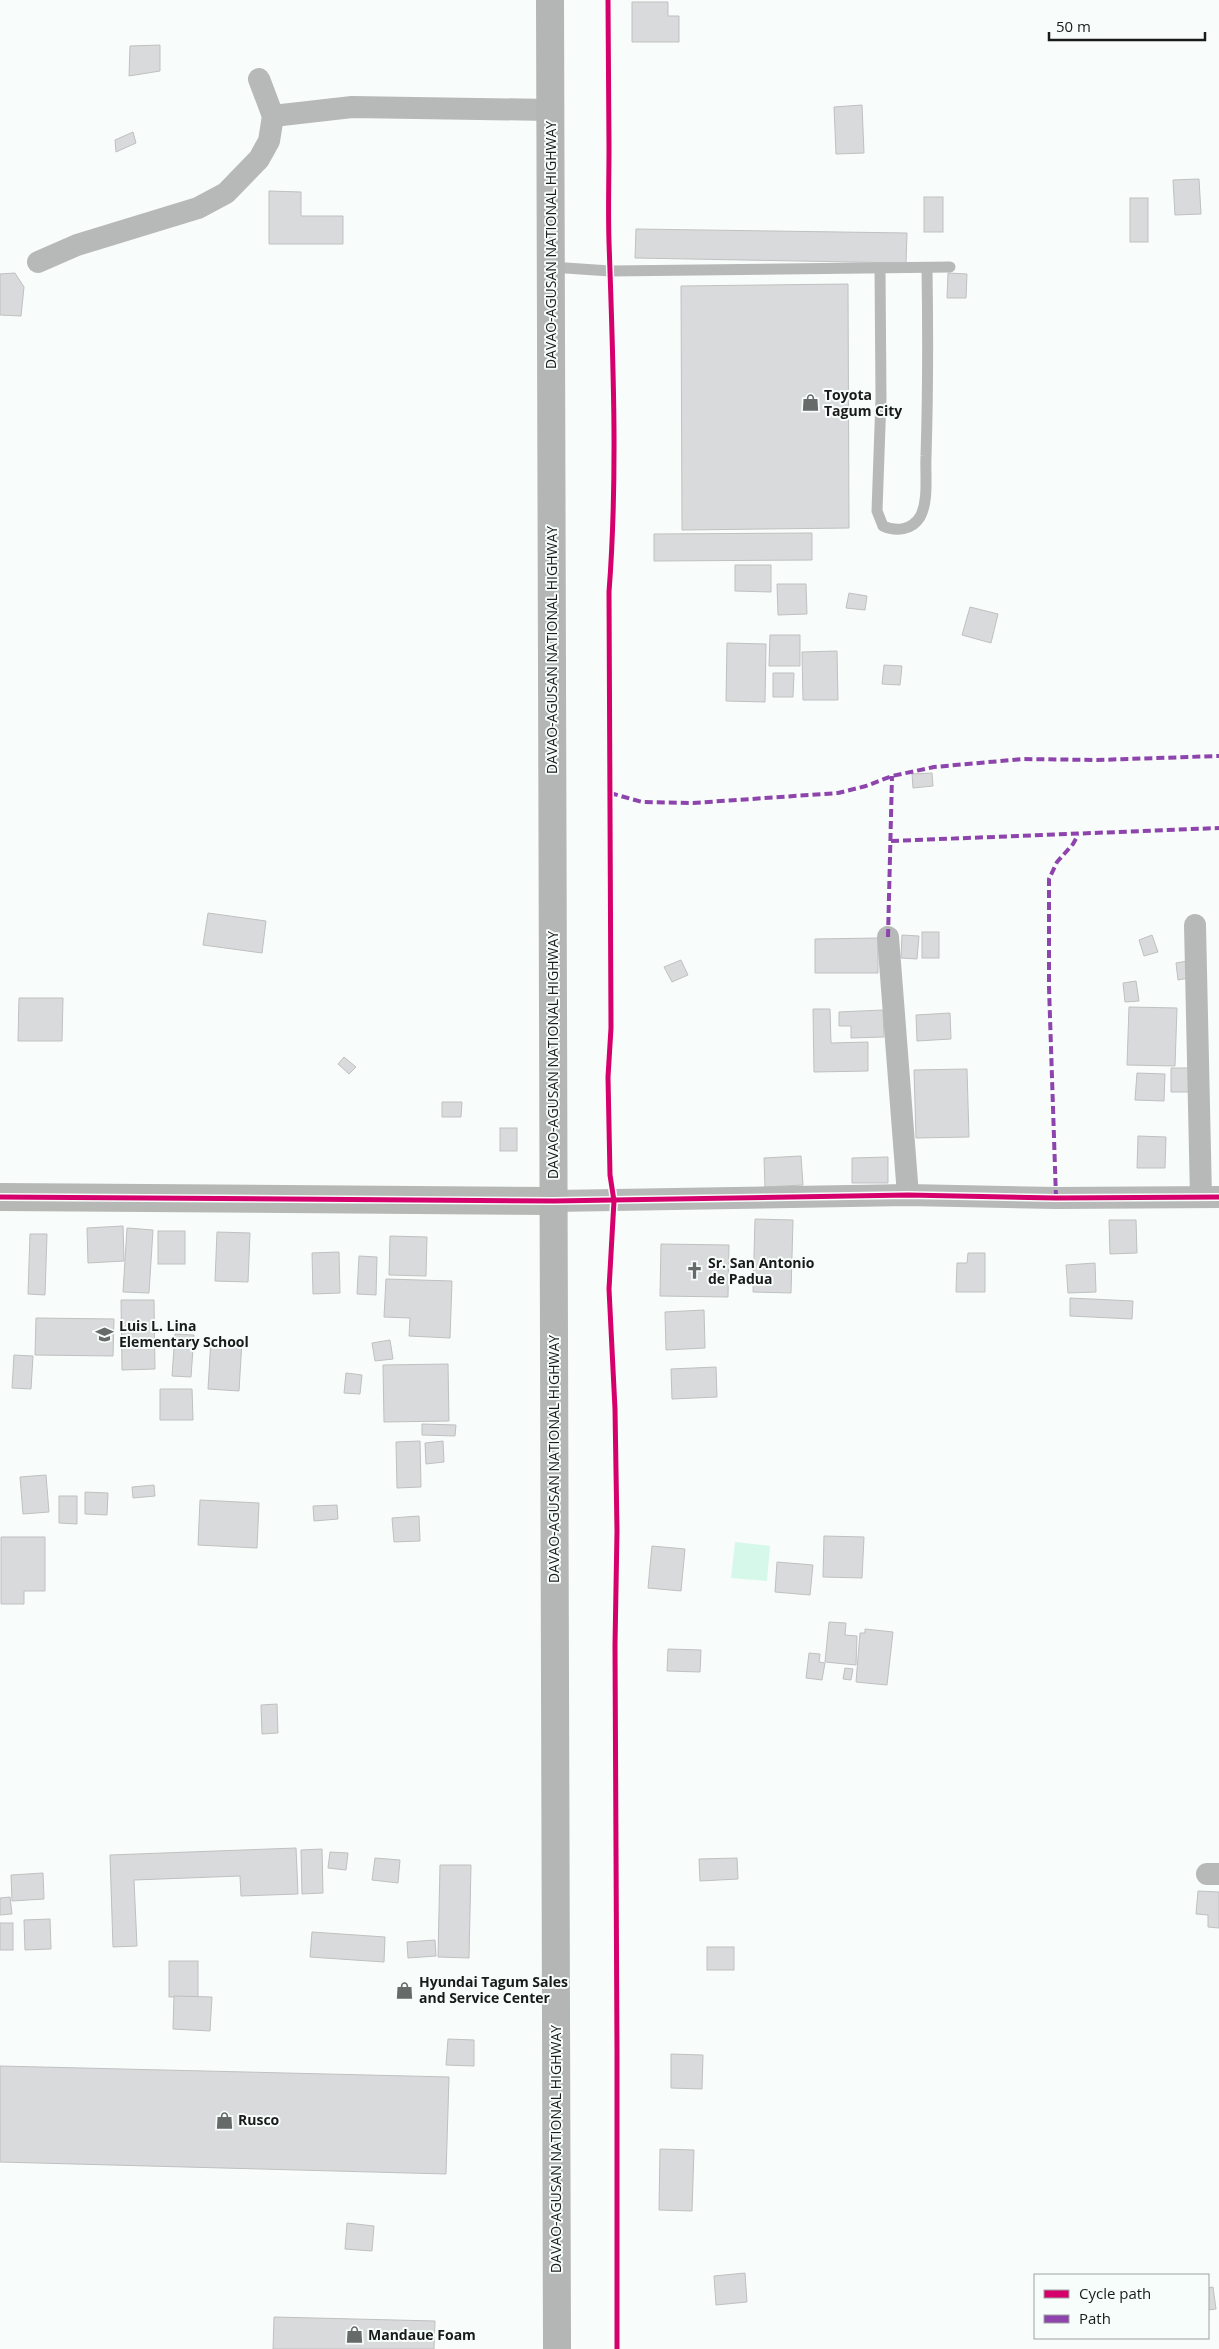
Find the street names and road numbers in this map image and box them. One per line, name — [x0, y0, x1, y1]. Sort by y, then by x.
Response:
street label: DAVAO-AGUSAN NATIONAL HIGHWAY — [541, 121, 560, 369]
street label: DAVAO-AGUSAN NATIONAL HIGHWAY — [542, 526, 561, 774]
street label: DAVAO-AGUSAN NATIONAL HIGHWAY — [543, 931, 562, 1179]
street label: DAVAO-AGUSAN NATIONAL HIGHWAY — [544, 1335, 563, 1583]
street label: DAVAO-AGUSAN NATIONAL HIGHWAY — [546, 2025, 565, 2273]

